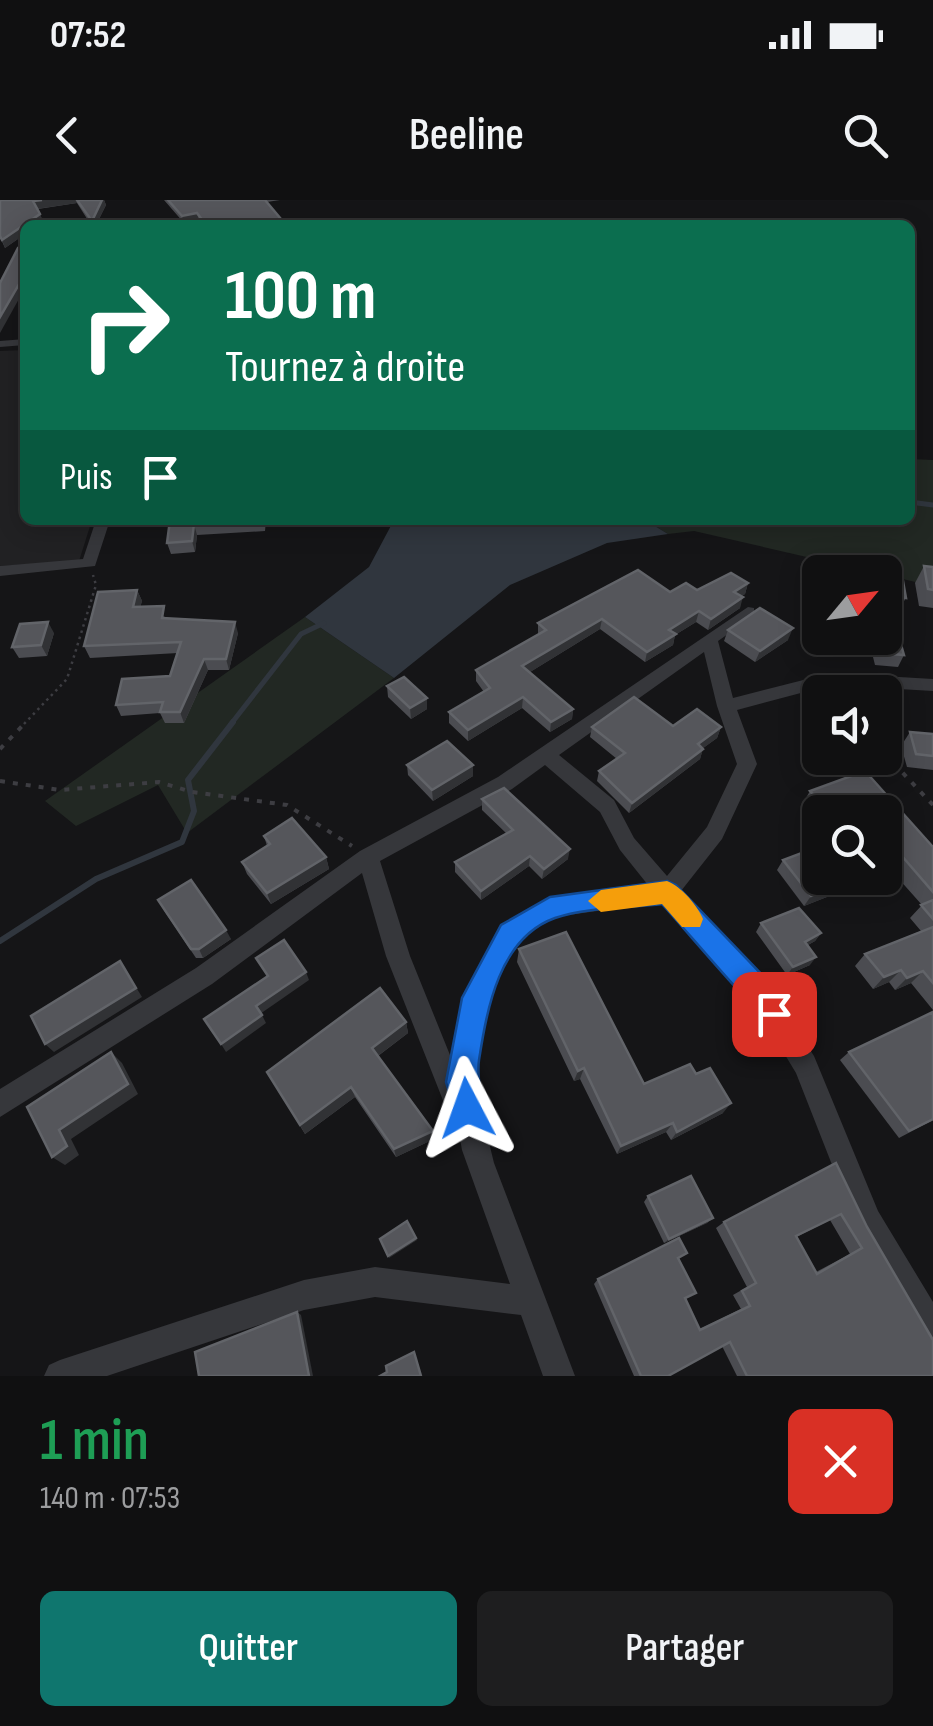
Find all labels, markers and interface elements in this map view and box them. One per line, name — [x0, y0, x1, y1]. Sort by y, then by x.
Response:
text: 07:52 — [50, 13, 126, 58]
icon: back — [40, 108, 95, 163]
text: Beeline — [409, 108, 524, 163]
icon: search — [838, 108, 893, 163]
text: 100 m — [225, 255, 376, 339]
icon: right — [60, 260, 190, 390]
text: Tournez à droite — [225, 340, 465, 395]
icon: arrive — [133, 450, 188, 505]
text: Puis — [60, 455, 113, 500]
north arrow — [802, 555, 902, 655]
map controls — [802, 555, 902, 895]
button: sound — [802, 675, 902, 775]
button: search — [802, 795, 902, 895]
pin — [732, 972, 817, 1057]
icon: arrive — [747, 987, 802, 1042]
position arrow — [415, 1056, 519, 1160]
text: 1 min — [40, 1405, 149, 1477]
button: close — [788, 1409, 893, 1514]
text: 140 m · 07:53 — [40, 1479, 180, 1518]
button: Quitter — [40, 1591, 457, 1706]
button: Partager — [477, 1591, 893, 1706]

